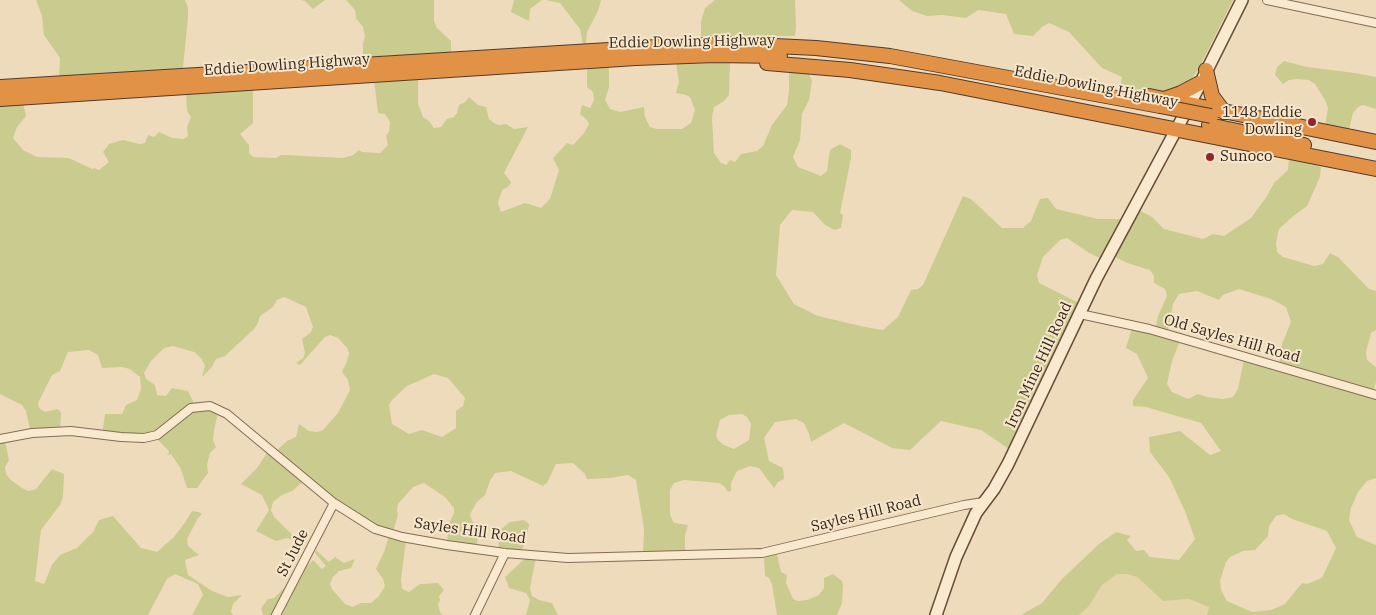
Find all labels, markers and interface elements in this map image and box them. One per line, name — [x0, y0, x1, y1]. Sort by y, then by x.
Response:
street label: Eddie Dowling Highway — [609, 32, 775, 52]
street label: Eddie Dowling Highway — [203, 50, 371, 80]
street label: Eddie Dowling Highway — [1013, 62, 1179, 112]
place label: 1148 Eddie Dowling — [1222, 104, 1302, 139]
marker: 1148 Eddie Dowling — [1306, 116, 1318, 128]
place label: Sunoco — [1220, 148, 1272, 166]
marker: Sunoco — [1204, 151, 1216, 163]
street label: Iron Mine Hill Road — [1002, 299, 1076, 431]
street label: Old Sayles Hill Road — [1162, 311, 1302, 367]
street label: Sayles Hill Road — [809, 492, 923, 536]
street label: Sayles Hill Road — [413, 514, 527, 548]
street label: St Jude — [273, 526, 313, 580]

